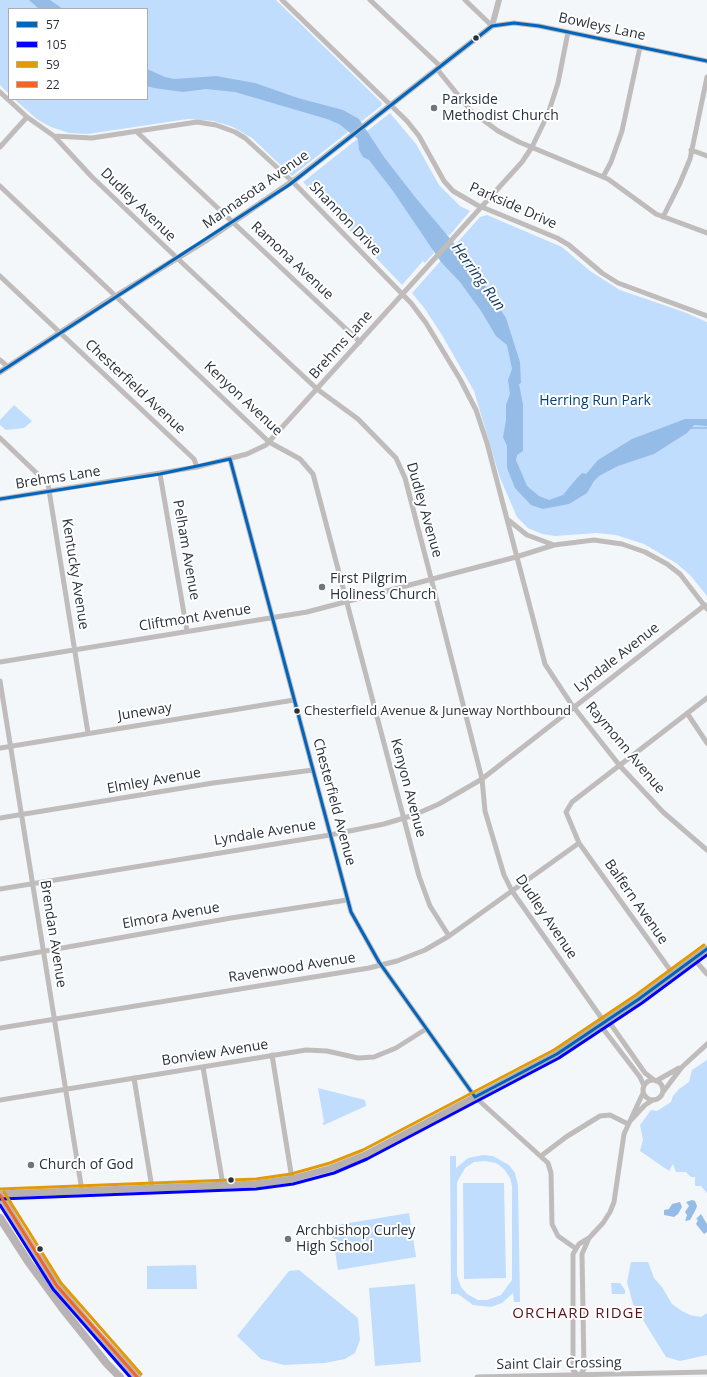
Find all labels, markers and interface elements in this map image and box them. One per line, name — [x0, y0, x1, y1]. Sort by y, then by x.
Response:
legend — [8, 8, 148, 100]
street label: Bowleys Lane — [557, 10, 647, 44]
text: 57 — [46, 16, 60, 33]
unlabelled marker — [471, 33, 481, 43]
text: 105 — [46, 36, 67, 53]
text: 59 — [46, 56, 60, 73]
text: 22 — [46, 76, 60, 93]
place label: Parkside Methodist Church — [442, 92, 559, 124]
marker: Parkside Methodist Church — [429, 103, 439, 113]
street label: Mannasota Avenue — [200, 147, 312, 233]
street label: Dudley Avenue — [97, 165, 179, 245]
street label: Shannon Drive — [306, 179, 384, 259]
street label: Parkside Drive — [467, 179, 559, 233]
street label: Ramona Avenue — [247, 219, 337, 303]
water label: Herring Run — [447, 240, 509, 314]
street label: Brehms Lane — [306, 307, 376, 383]
street label: Chesterfield Avenue — [81, 336, 189, 438]
street label: Kenyon Avenue — [200, 358, 286, 440]
park label: Herring Run Park — [539, 393, 651, 409]
street label: Dudley Avenue — [402, 461, 446, 559]
street label: Brehms Lane — [14, 463, 102, 493]
street label: Pelham Avenue — [169, 499, 203, 601]
street label: Kentucky Avenue — [58, 517, 92, 631]
place label: First Pilgrim Holiness Church — [330, 571, 436, 604]
marker: First Pilgrim Holiness Church — [317, 582, 327, 592]
street label: Cliftmont Avenue — [138, 601, 252, 635]
street label: Lyndale Avenue — [571, 620, 663, 696]
street label: Juneway — [117, 699, 173, 725]
street label: Raymonn Avenue — [582, 699, 668, 797]
place label: Chesterfield Avenue & Juneway Northbound — [304, 703, 571, 719]
marker: Chesterfield Avenue & Juneway Northbound — [292, 706, 302, 716]
street label: Chesterfield Avenue — [309, 737, 359, 867]
street label: Kenyon Avenue — [387, 737, 429, 839]
street label: Elmley Avenue — [106, 764, 202, 798]
street label: Lyndale Avenue — [213, 817, 317, 849]
street label: Balfern Avenue — [601, 856, 671, 948]
street label: Dudley Avenue — [512, 872, 580, 962]
street label: Brendan Avenue — [36, 879, 70, 989]
street label: Elmora Avenue — [121, 899, 221, 933]
street label: Ravenwood Avenue — [227, 950, 357, 986]
street label: Bonview Avenue — [161, 1036, 269, 1070]
place label: Church of God — [39, 1157, 134, 1173]
marker: Church of God — [26, 1160, 36, 1170]
unlabelled marker — [226, 1175, 236, 1185]
place label: Archbishop Curley High School — [296, 1223, 415, 1256]
marker: Archbishop Curley High School — [283, 1234, 293, 1244]
unlabelled marker — [35, 1244, 45, 1254]
district label: ORCHARD RIDGE — [512, 1305, 644, 1323]
street label: Saint Clair Crossing — [496, 1355, 622, 1373]

